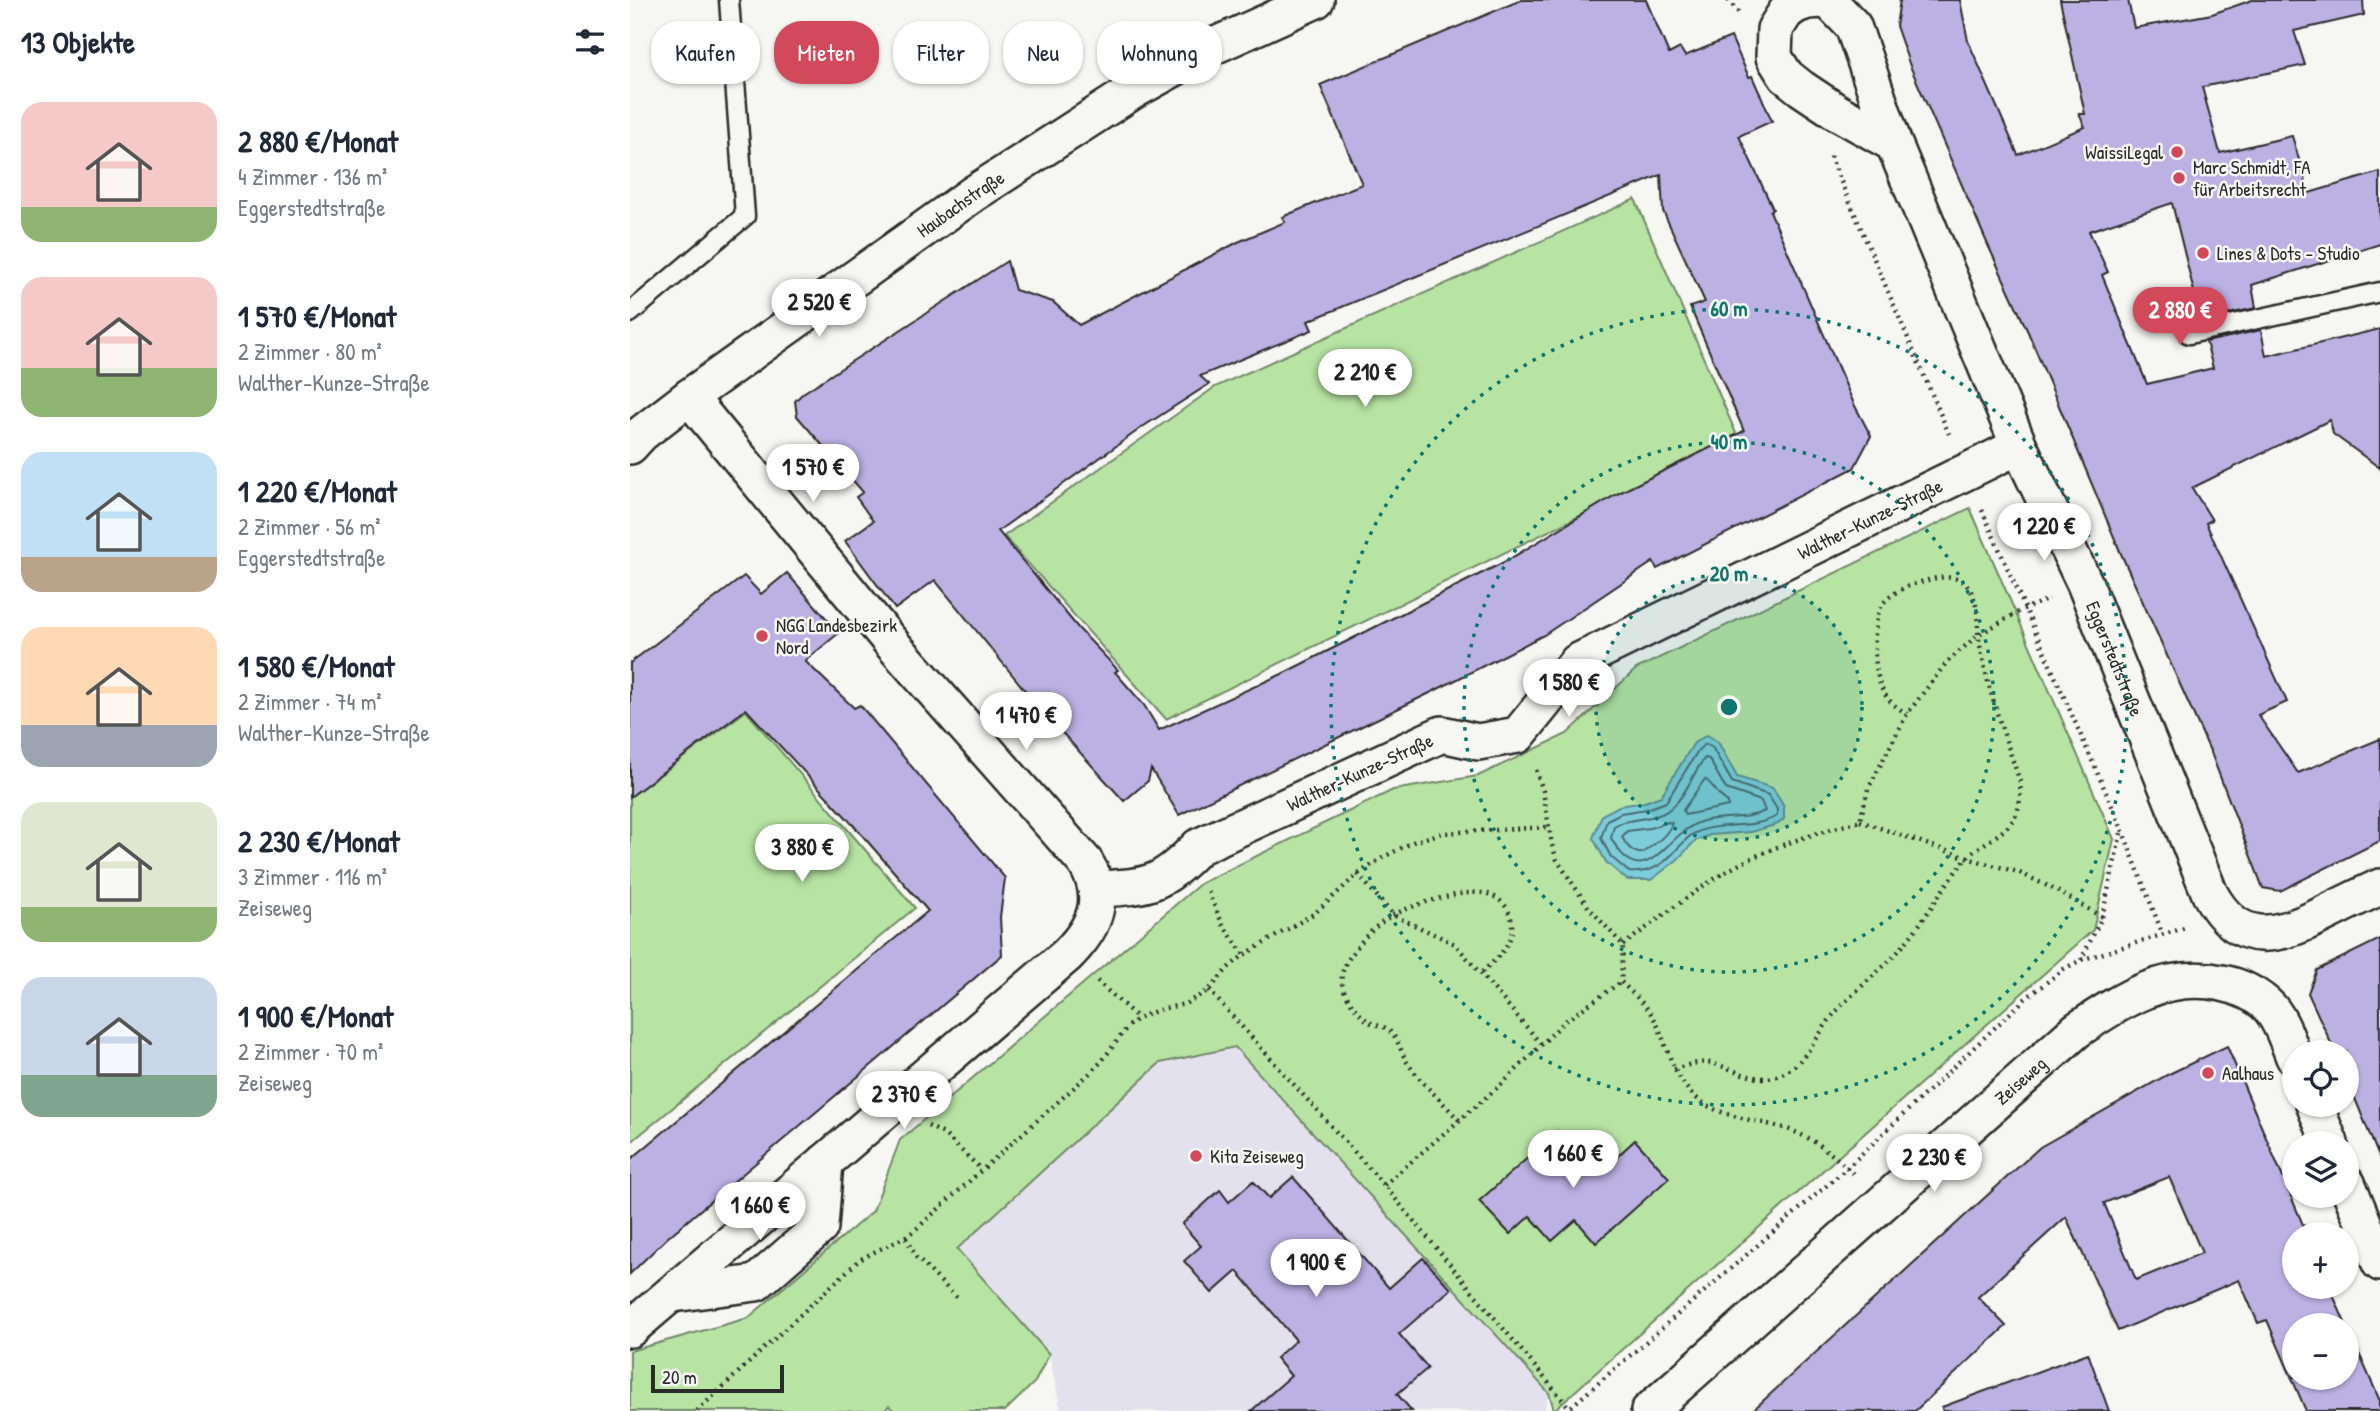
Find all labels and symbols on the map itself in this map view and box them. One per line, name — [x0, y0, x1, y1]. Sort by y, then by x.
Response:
place label: WaissiLegal — [2085, 139, 2164, 165]
marker: WaissiLegal — [2169, 144, 2185, 160]
place label: Marc Schmidt, FA für Arbeitsrecht — [2193, 154, 2311, 202]
street label: Haubachstraße — [911, 164, 1009, 243]
marker: Marc Schmidt, FA für Arbeitsrecht — [2171, 170, 2187, 186]
place label: Lines & Dots - Studio — [2217, 240, 2360, 266]
marker: Lines & Dots - Studio — [2195, 245, 2211, 261]
pin: 2 520 € — [754, 280, 884, 339]
pin: 2 880 € — [2115, 288, 2245, 347]
text: 60 m — [1711, 294, 1747, 323]
pin: 2 210 € — [1300, 350, 1430, 409]
text: 40 m — [1711, 427, 1747, 456]
pin: 1 570 € — [748, 444, 878, 504]
street label: Walther-Kunze-Straße — [1793, 472, 1947, 565]
pin: 1 220 € — [1979, 504, 2109, 563]
text: 20 m — [1710, 559, 1748, 588]
street label: Eggerstedtstraße — [2080, 597, 2150, 720]
place label: NGG Landesbezirk Nord — [776, 612, 897, 660]
marker: NGG Landesbezirk Nord — [754, 628, 770, 644]
pin: 1 580 € — [1504, 660, 1634, 719]
pin: 1 470 € — [961, 692, 1091, 752]
centre of rings — [1717, 695, 1741, 719]
street label: Walther-Kunze-Straße — [1282, 727, 1437, 817]
pin: 3 880 € — [737, 824, 867, 884]
street label: Zeiseweg — [1989, 1050, 2052, 1111]
place label: Aalhaus — [2222, 1060, 2274, 1086]
marker: Aalhaus — [2200, 1065, 2216, 1081]
pin: 2 370 € — [839, 1072, 969, 1131]
pin: 1 660 € — [1508, 1130, 1638, 1190]
pin: 2 230 € — [1869, 1134, 1999, 1194]
place label: Kita Zeiseweg — [1210, 1143, 1304, 1169]
marker: Kita Zeiseweg — [1188, 1148, 1204, 1164]
pin: 1 660 € — [695, 1182, 825, 1242]
pin: 1 900 € — [1251, 1240, 1381, 1299]
scale bar — [651, 1362, 784, 1394]

